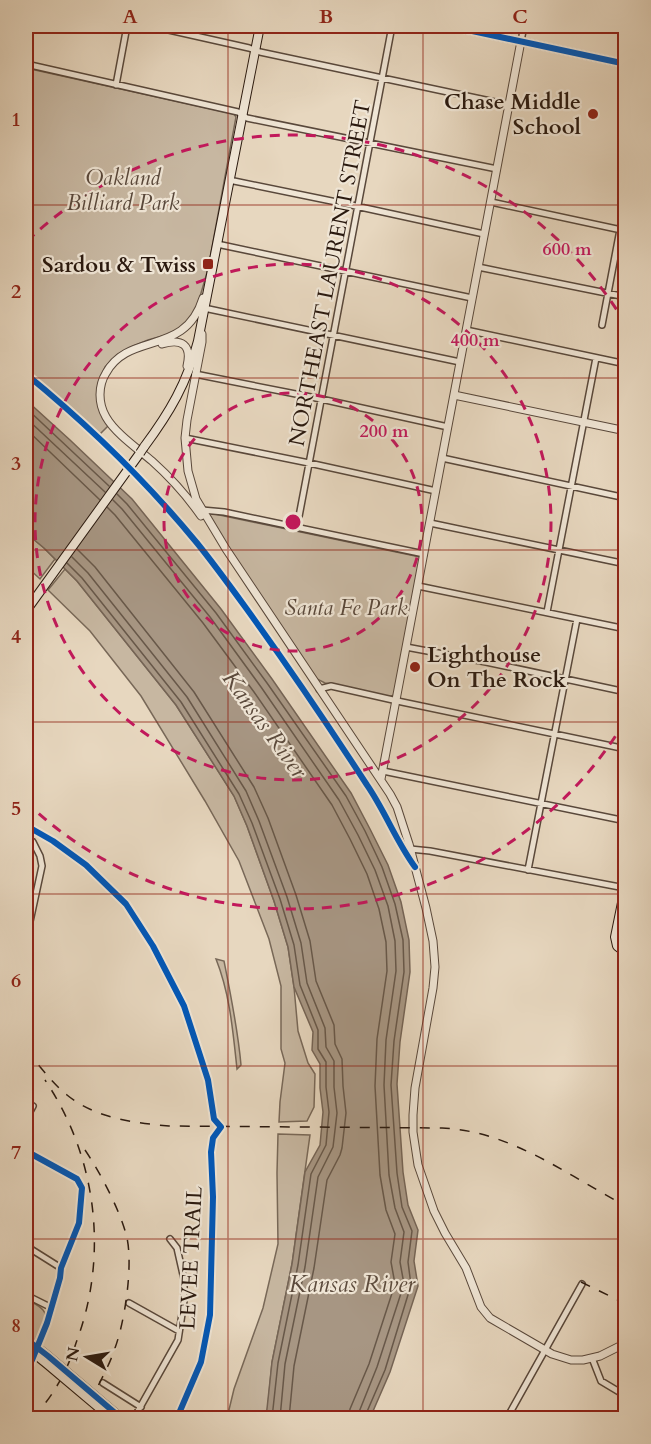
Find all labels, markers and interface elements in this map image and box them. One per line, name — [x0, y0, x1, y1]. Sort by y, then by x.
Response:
text: A — [122, 3, 138, 30]
text: B — [319, 3, 333, 30]
text: C — [512, 3, 528, 30]
place label: Chase Middle School — [444, 87, 582, 142]
street label: NORTHEAST LAURENT STREET — [282, 98, 378, 449]
text: 1 — [11, 106, 21, 133]
marker: Chase Middle School — [586, 107, 600, 121]
park label: Oakland Billiard Park — [67, 163, 180, 218]
text: 600 m — [542, 237, 592, 262]
place label: Sardou & Twiss — [42, 250, 196, 280]
marker: Sardou & Twiss — [201, 257, 215, 271]
text: 2 — [11, 278, 21, 305]
text: 400 m — [450, 328, 500, 353]
text: 200 m — [359, 419, 409, 444]
text: 3 — [11, 450, 21, 477]
centre of rings — [283, 512, 303, 532]
park label: Santa Fe Park — [284, 593, 408, 623]
text: 4 — [11, 623, 21, 650]
place label: Lighthouse On The Rock — [427, 640, 567, 695]
marker: Lighthouse On The Rock — [408, 660, 422, 674]
water label: Kansas River — [214, 664, 316, 786]
text: 5 — [11, 795, 21, 822]
text: 6 — [11, 967, 21, 994]
text: 7 — [11, 1139, 21, 1166]
street label: LEVEE TRAIL — [172, 1185, 210, 1331]
water label: Kansas River — [289, 1268, 416, 1301]
text: 8 — [11, 1312, 21, 1339]
north arrow — [57, 1327, 117, 1387]
text: N — [61, 1345, 85, 1363]

